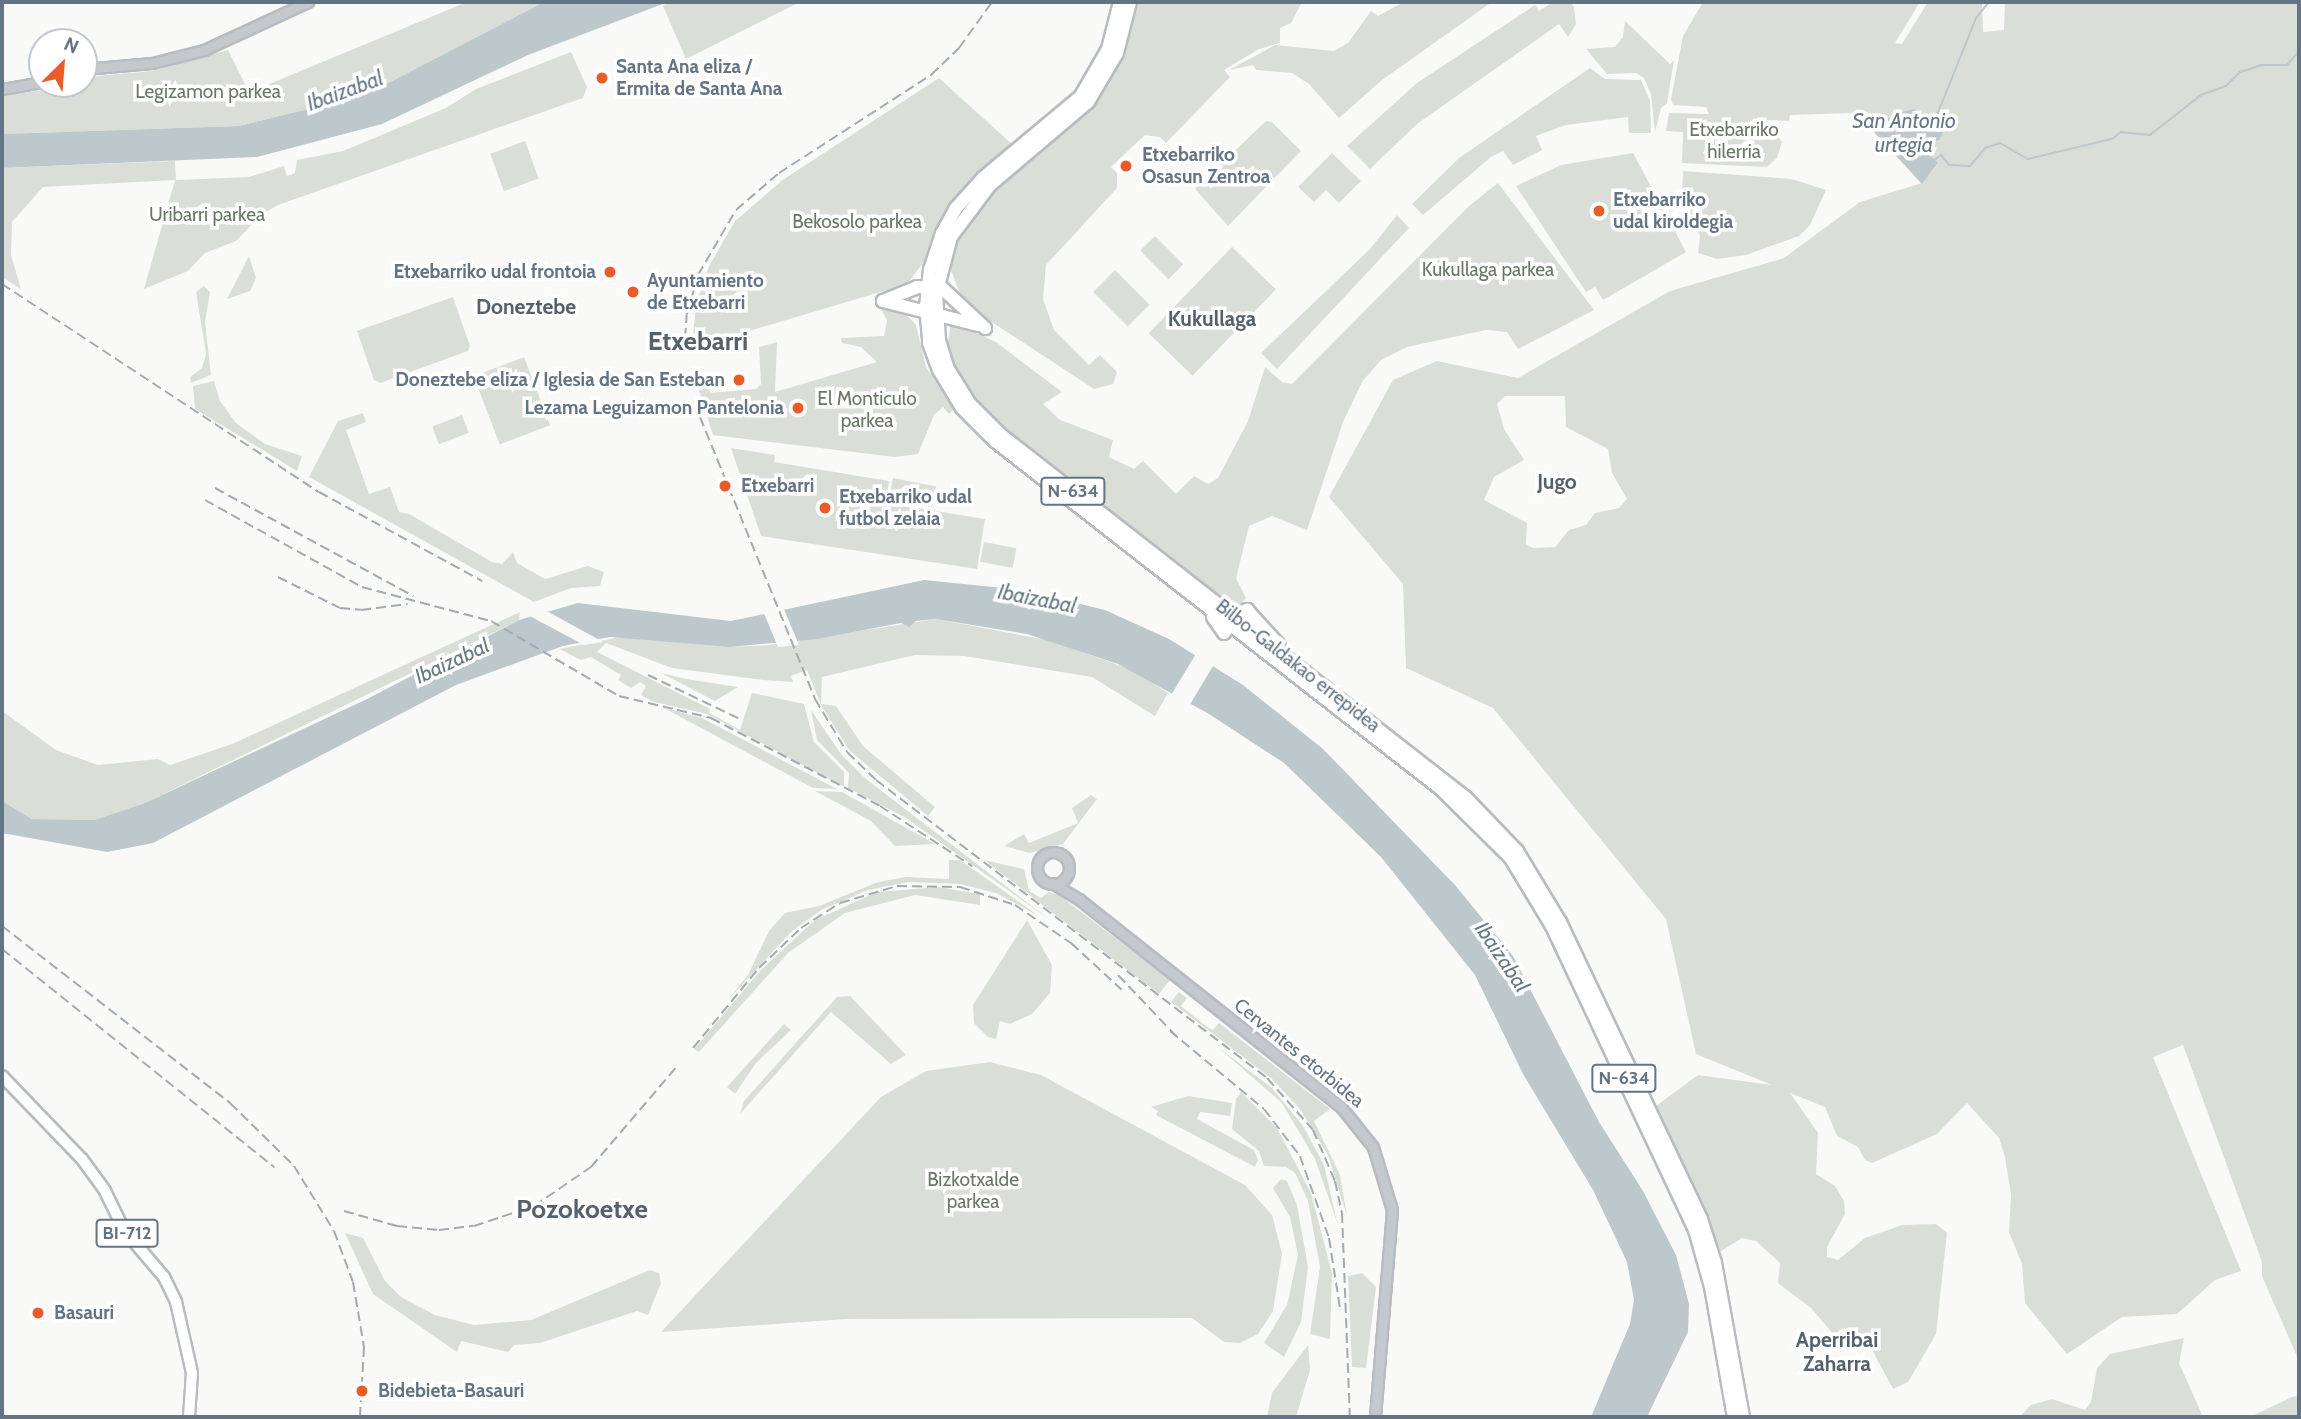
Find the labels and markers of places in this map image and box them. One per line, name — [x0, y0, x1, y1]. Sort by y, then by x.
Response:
place label: Santa Ana eliza / Ermita de Santa Ana — [616, 56, 782, 100]
marker: Santa Ana eliza / Ermita de Santa Ana — [594, 70, 610, 86]
place label: Etxebarriko Osasun Zentroa — [1142, 144, 1270, 188]
marker: Etxebarriko Osasun Zentroa — [1116, 156, 1136, 176]
place label: Etxebarriko udal kiroldegia — [1613, 189, 1733, 233]
marker: Etxebarriko udal kiroldegia — [1591, 203, 1607, 219]
place label: Etxebarriko udal frontoia — [394, 261, 596, 283]
marker: Etxebarriko udal frontoia — [602, 264, 618, 280]
place label: Ayuntamiento de Etxebarri — [647, 270, 764, 314]
marker: Ayuntamiento de Etxebarri — [625, 284, 641, 300]
place label: Doneztebe eliza / Iglesia de San Esteban — [395, 369, 725, 391]
marker: Doneztebe eliza / Iglesia de San Esteban — [731, 372, 747, 388]
place label: Lezama Leguizamon Pantelonia — [524, 397, 784, 419]
marker: Lezama Leguizamon Pantelonia — [790, 400, 806, 416]
place label: Etxebarri — [741, 475, 814, 497]
marker: Etxebarri — [715, 476, 735, 496]
place label: Etxebarriko udal futbol zelaia — [839, 486, 972, 530]
marker: Etxebarriko udal futbol zelaia — [817, 500, 833, 516]
place label: Basauri — [54, 1302, 114, 1324]
marker: Basauri — [28, 1303, 48, 1323]
place label: Bidebieta-Basauri — [378, 1380, 524, 1402]
marker: Bidebieta-Basauri — [352, 1381, 372, 1401]

